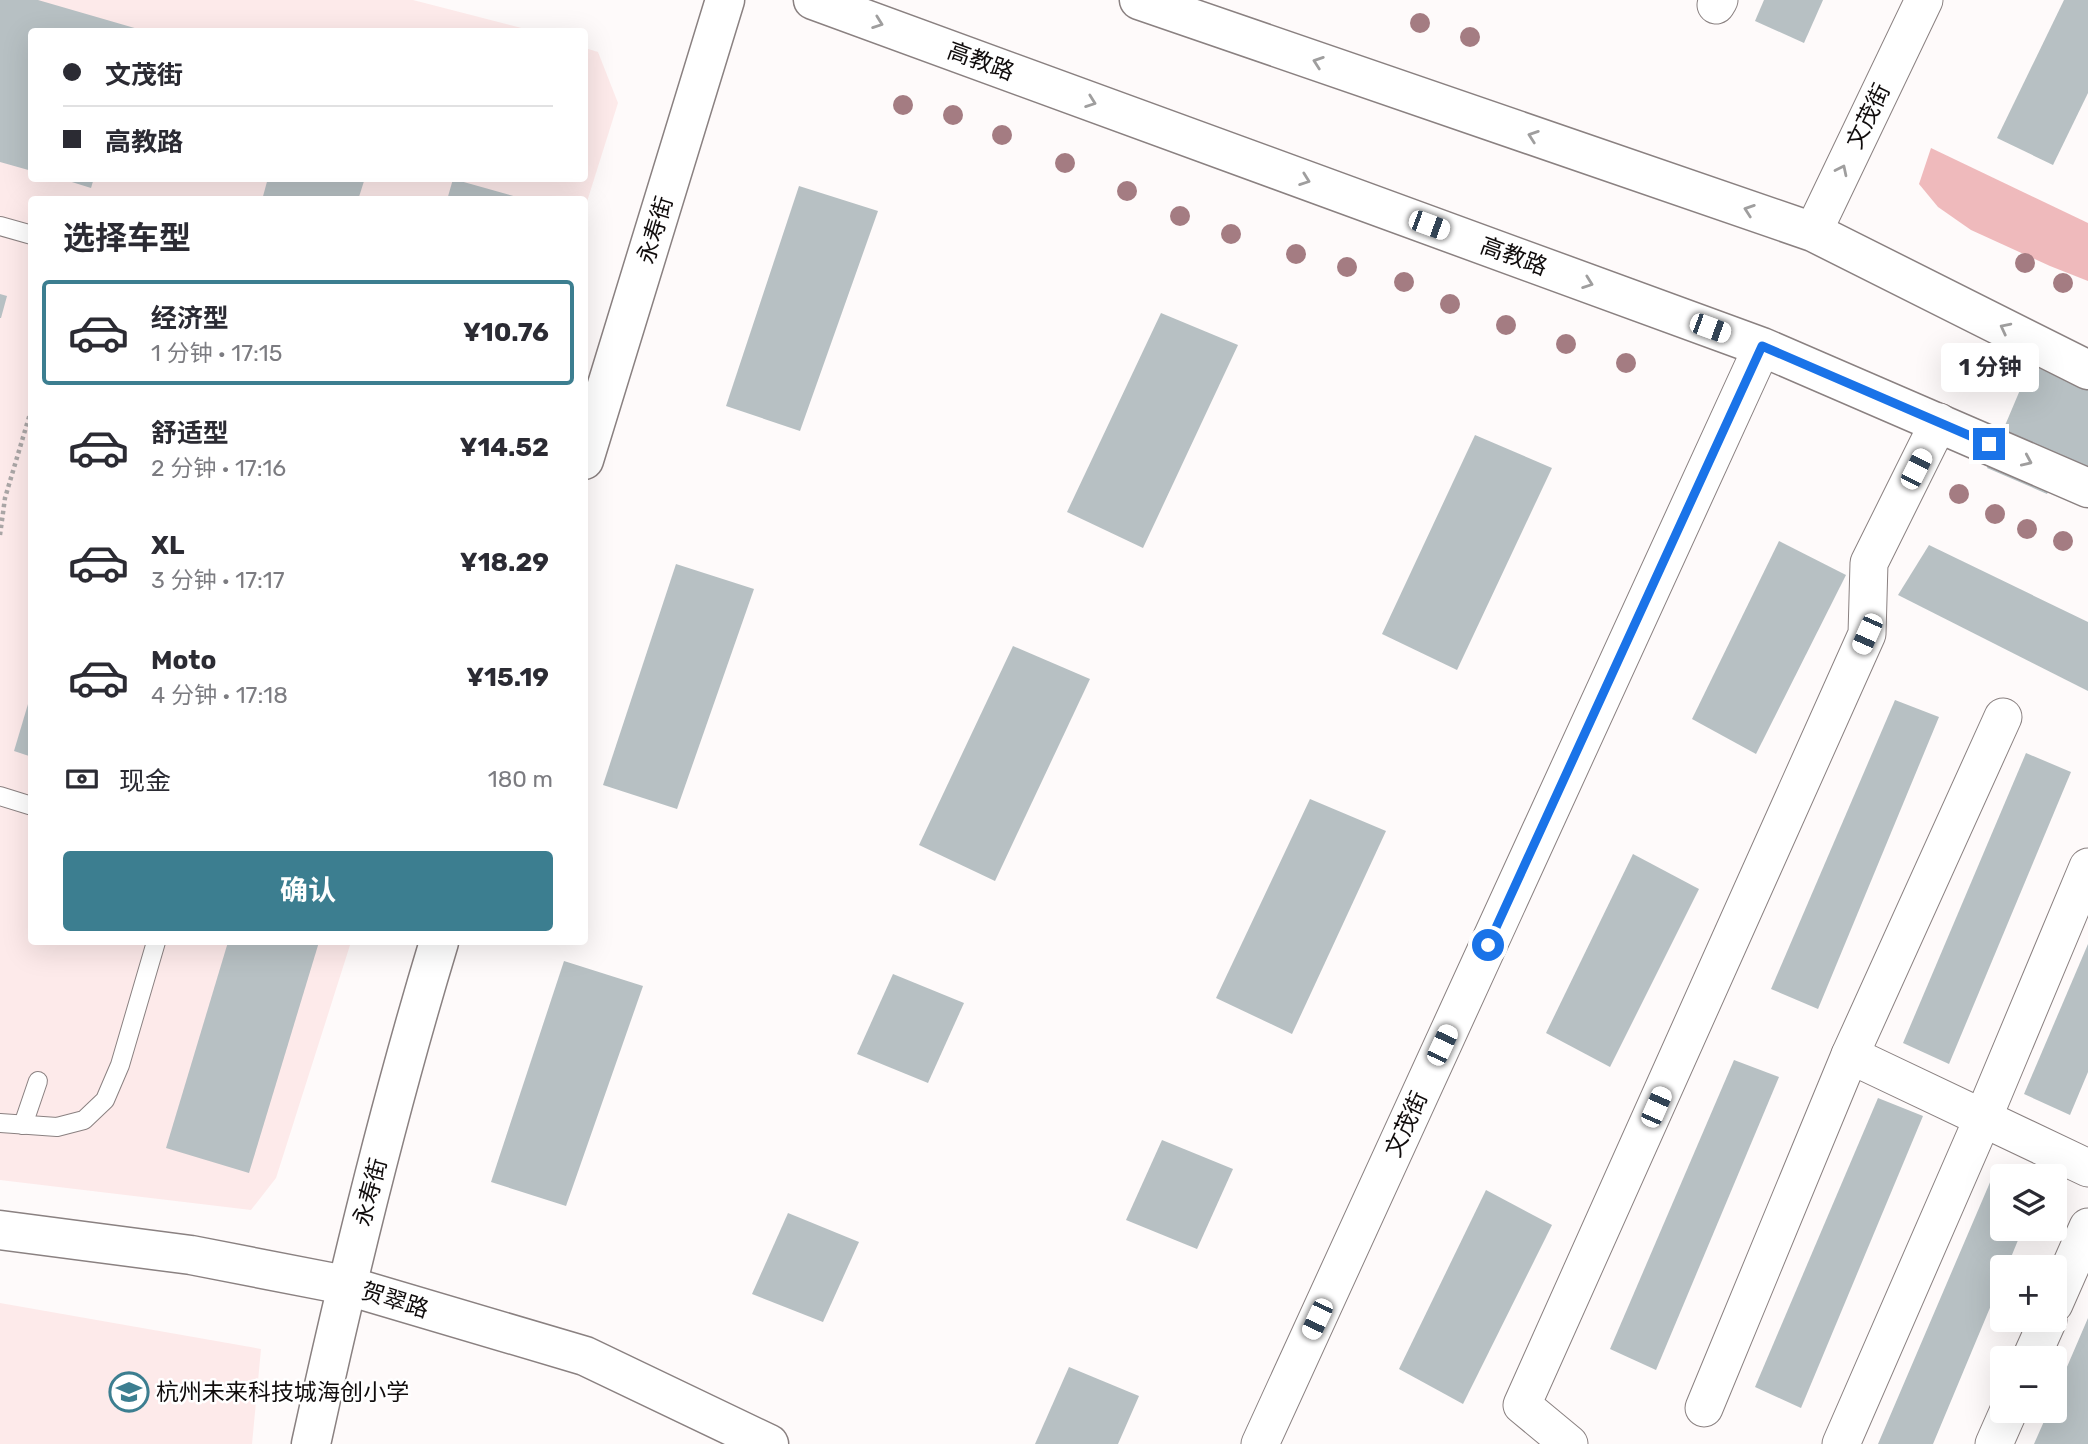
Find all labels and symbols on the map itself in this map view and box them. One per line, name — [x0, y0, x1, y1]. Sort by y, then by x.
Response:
one-way arrow — [871, 15, 883, 29]
street label: 高教路 — [944, 36, 1018, 86]
one-way arrow — [1313, 56, 1325, 70]
street label: 文茂街 — [1840, 79, 1896, 153]
one-way arrow — [1085, 93, 1097, 107]
one-way arrow — [1528, 130, 1540, 144]
one-way arrow — [1834, 165, 1848, 178]
one-way arrow — [1298, 171, 1310, 185]
street label: 永寿街 — [632, 193, 678, 267]
one-way arrow — [1743, 204, 1755, 218]
car — [1406, 208, 1453, 242]
street label: 高教路 — [1477, 231, 1551, 281]
one-way arrow — [1581, 275, 1593, 289]
car — [1687, 311, 1734, 345]
one-way arrow — [2000, 323, 2012, 337]
callout: 1 分钟 — [1940, 342, 2038, 392]
route end — [1973, 428, 2005, 460]
car — [1898, 446, 1935, 492]
one-way arrow — [2019, 453, 2032, 467]
car — [1849, 611, 1886, 657]
route start — [1472, 929, 1504, 961]
car — [1424, 1022, 1461, 1068]
car — [1638, 1084, 1675, 1130]
street label: 文茂街 — [1379, 1087, 1433, 1161]
street label: 永寿街 — [348, 1155, 392, 1229]
street label: 贺翠路 — [358, 1277, 432, 1323]
car — [1299, 1296, 1336, 1342]
school or university icon: 杭州未来科技城海创小学 — [108, 1371, 150, 1413]
place label: 杭州未来科技城海创小学 — [156, 1378, 409, 1406]

